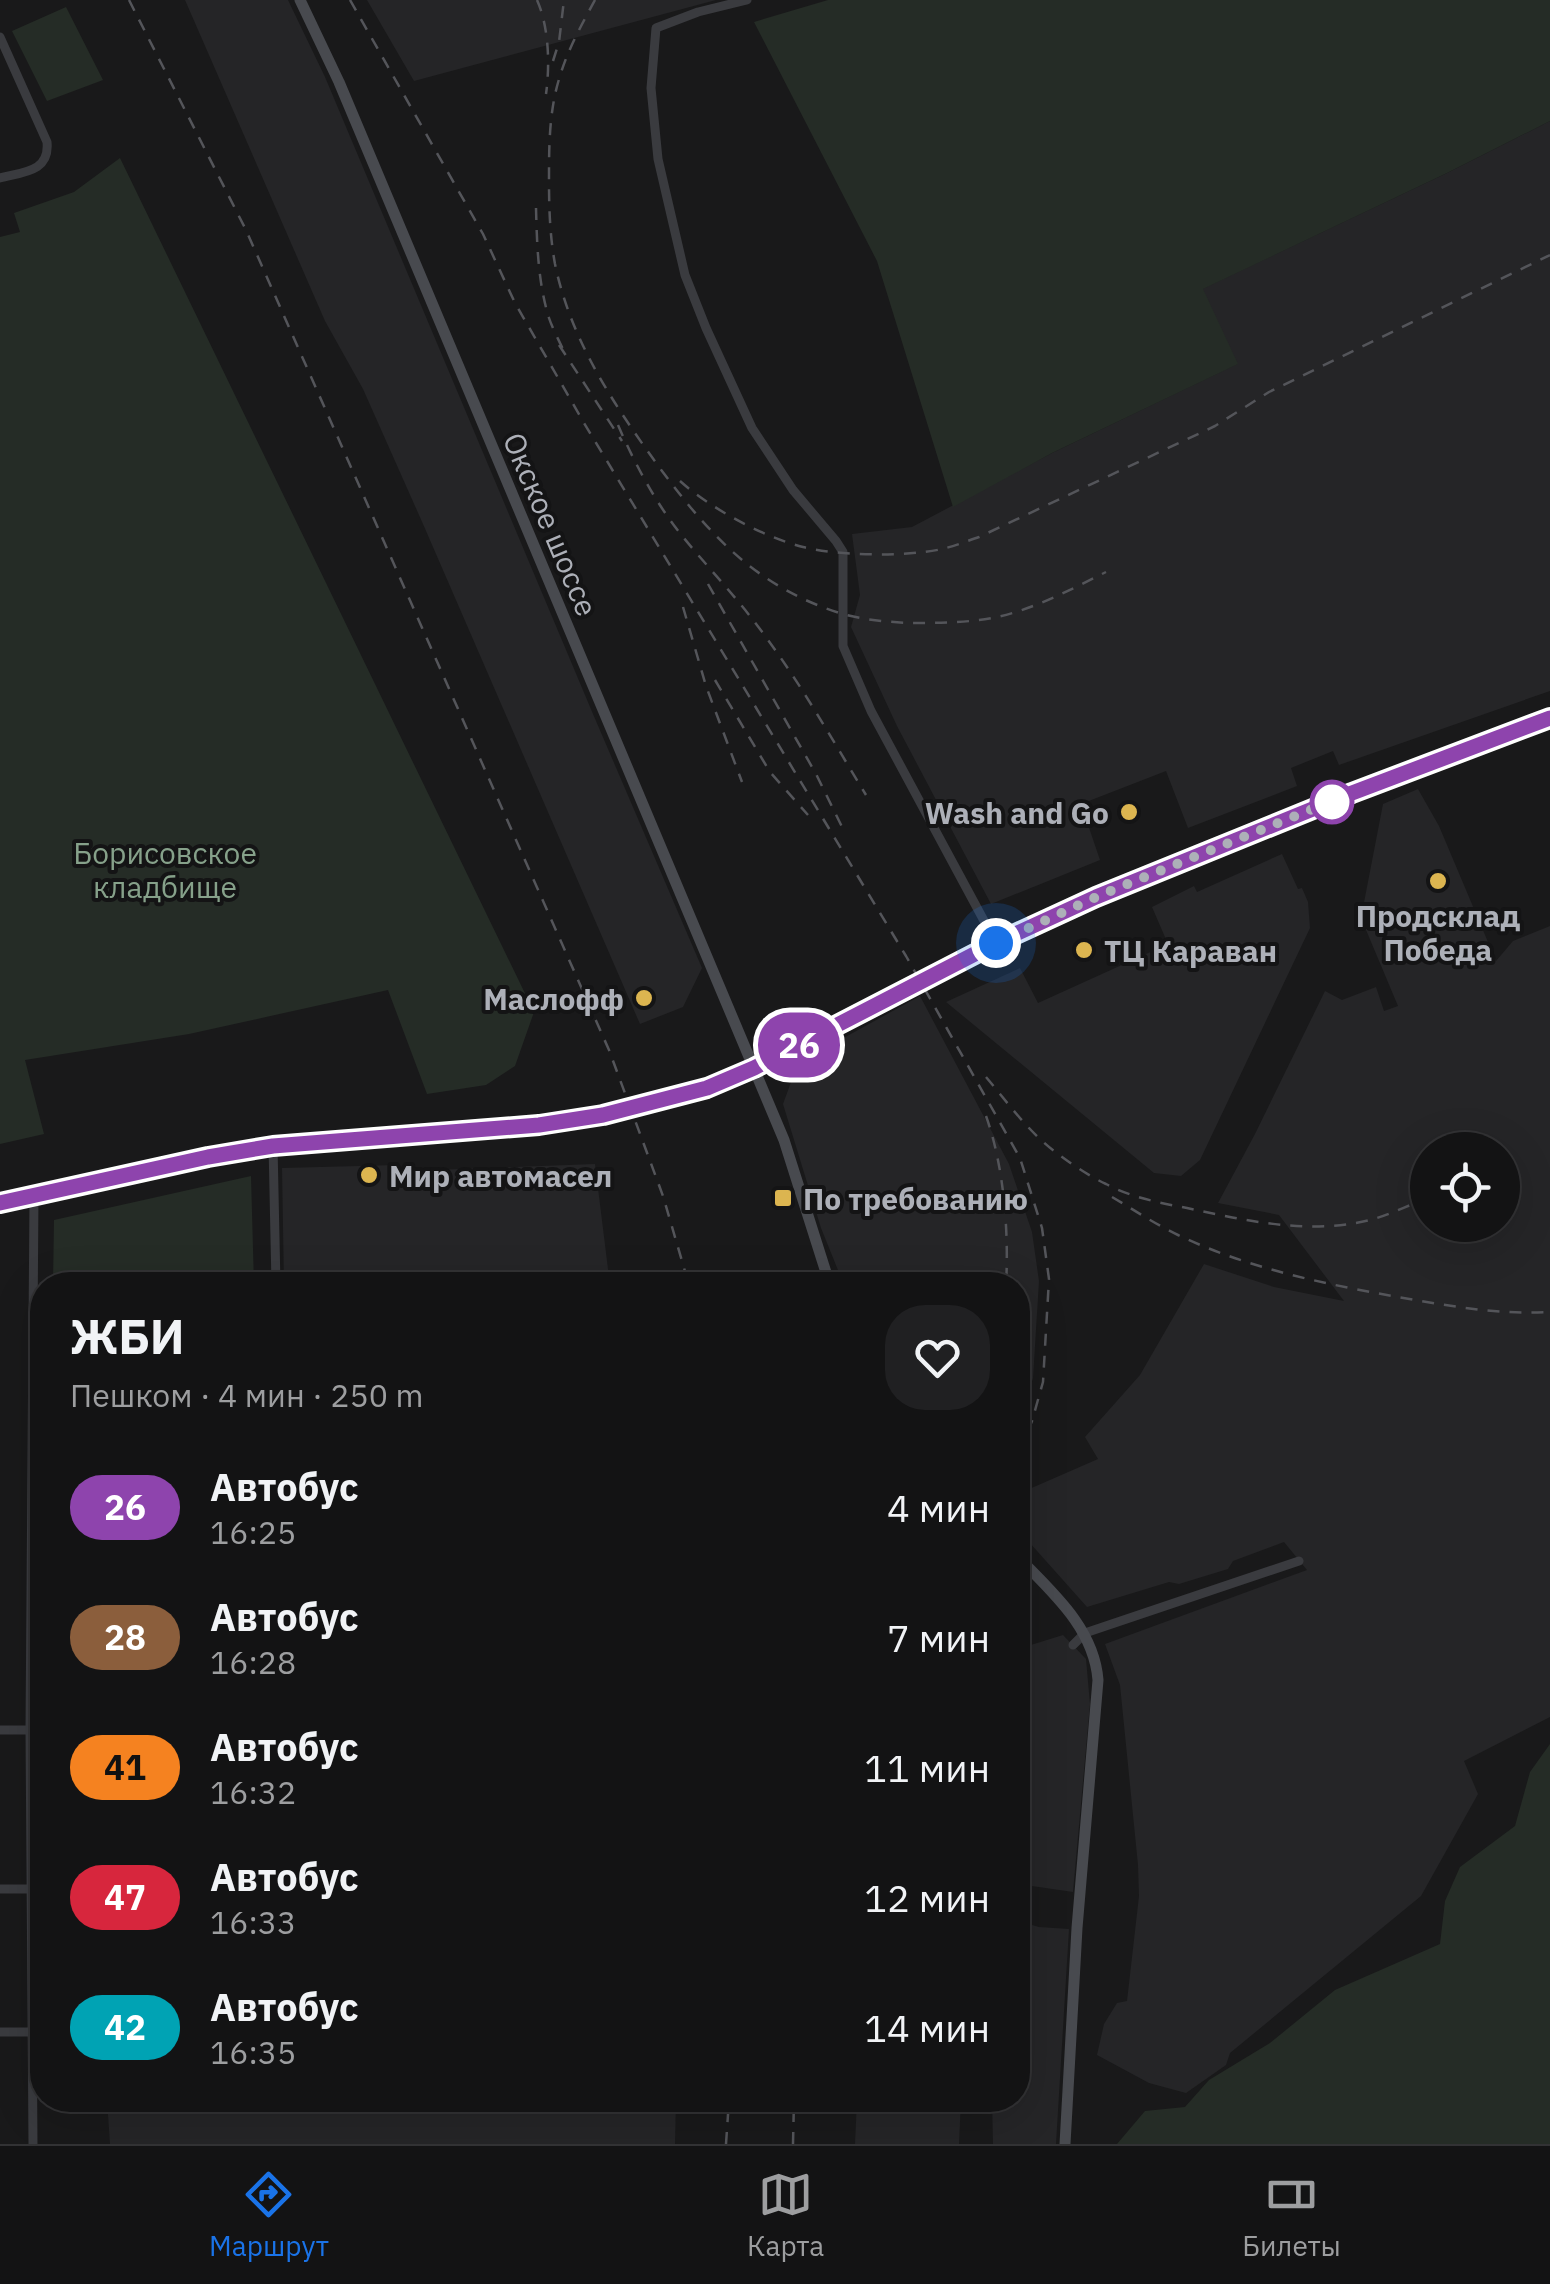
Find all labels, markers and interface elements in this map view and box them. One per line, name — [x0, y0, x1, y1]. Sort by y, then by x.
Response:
street label: Окское шоссе — [495, 426, 607, 622]
unlabelled marker — [1311, 781, 1353, 823]
place label: Wash and Go — [925, 793, 1109, 832]
marker: Wash and Go — [1118, 801, 1140, 823]
park label: Борисовское кладбище — [73, 833, 257, 906]
marker: Продсклад Победа — [1427, 870, 1449, 892]
place label: Продсклад Победа — [1356, 896, 1520, 969]
your location — [971, 918, 1021, 968]
place label: ТЦ Караван — [1104, 931, 1277, 970]
marker: ТЦ Караван — [1073, 939, 1095, 961]
place label: Маслофф — [483, 979, 624, 1018]
marker: Маслофф — [633, 987, 655, 1009]
line badge: 26 — [754, 1012, 844, 1078]
text: 26 — [778, 1022, 820, 1068]
map controls — [1410, 1132, 1520, 1242]
button: locate — [1410, 1132, 1520, 1242]
place label: Мир автомасел — [389, 1156, 612, 1195]
marker: Мир автомасел — [358, 1164, 380, 1186]
place label: По требованию — [803, 1179, 1028, 1218]
marker: По требованию — [772, 1187, 794, 1209]
text: ЖБИ — [70, 1305, 185, 1367]
button: heart — [885, 1305, 990, 1410]
text: Пешком · 4 мин · 250 m — [70, 1374, 423, 1416]
text: Автобус — [210, 1462, 359, 1511]
text: 4 мин — [887, 1483, 990, 1532]
text: 26 — [104, 1484, 146, 1530]
text: 16:25 — [210, 1511, 296, 1553]
text: Автобус — [210, 1592, 359, 1641]
text: 7 мин — [887, 1613, 990, 1662]
text: 28 — [104, 1614, 146, 1660]
text: 16:28 — [210, 1641, 296, 1683]
text: Автобус — [210, 1722, 359, 1771]
text: 11 мин — [864, 1743, 990, 1792]
text: 41 — [104, 1744, 146, 1790]
text: 16:32 — [210, 1771, 296, 1813]
text: Автобус — [210, 1852, 359, 1901]
text: 12 мин — [864, 1873, 990, 1922]
text: 47 — [104, 1874, 146, 1920]
text: 16:33 — [210, 1901, 296, 1943]
text: Автобус — [210, 1982, 359, 2031]
text: 14 мин — [864, 2003, 990, 2052]
text: 42 — [104, 2004, 146, 2050]
text: 16:35 — [210, 2031, 296, 2073]
tab: Маршрут — [209, 2167, 329, 2264]
tab: Карта — [747, 2167, 824, 2264]
tab: Билеты — [1242, 2167, 1341, 2264]

